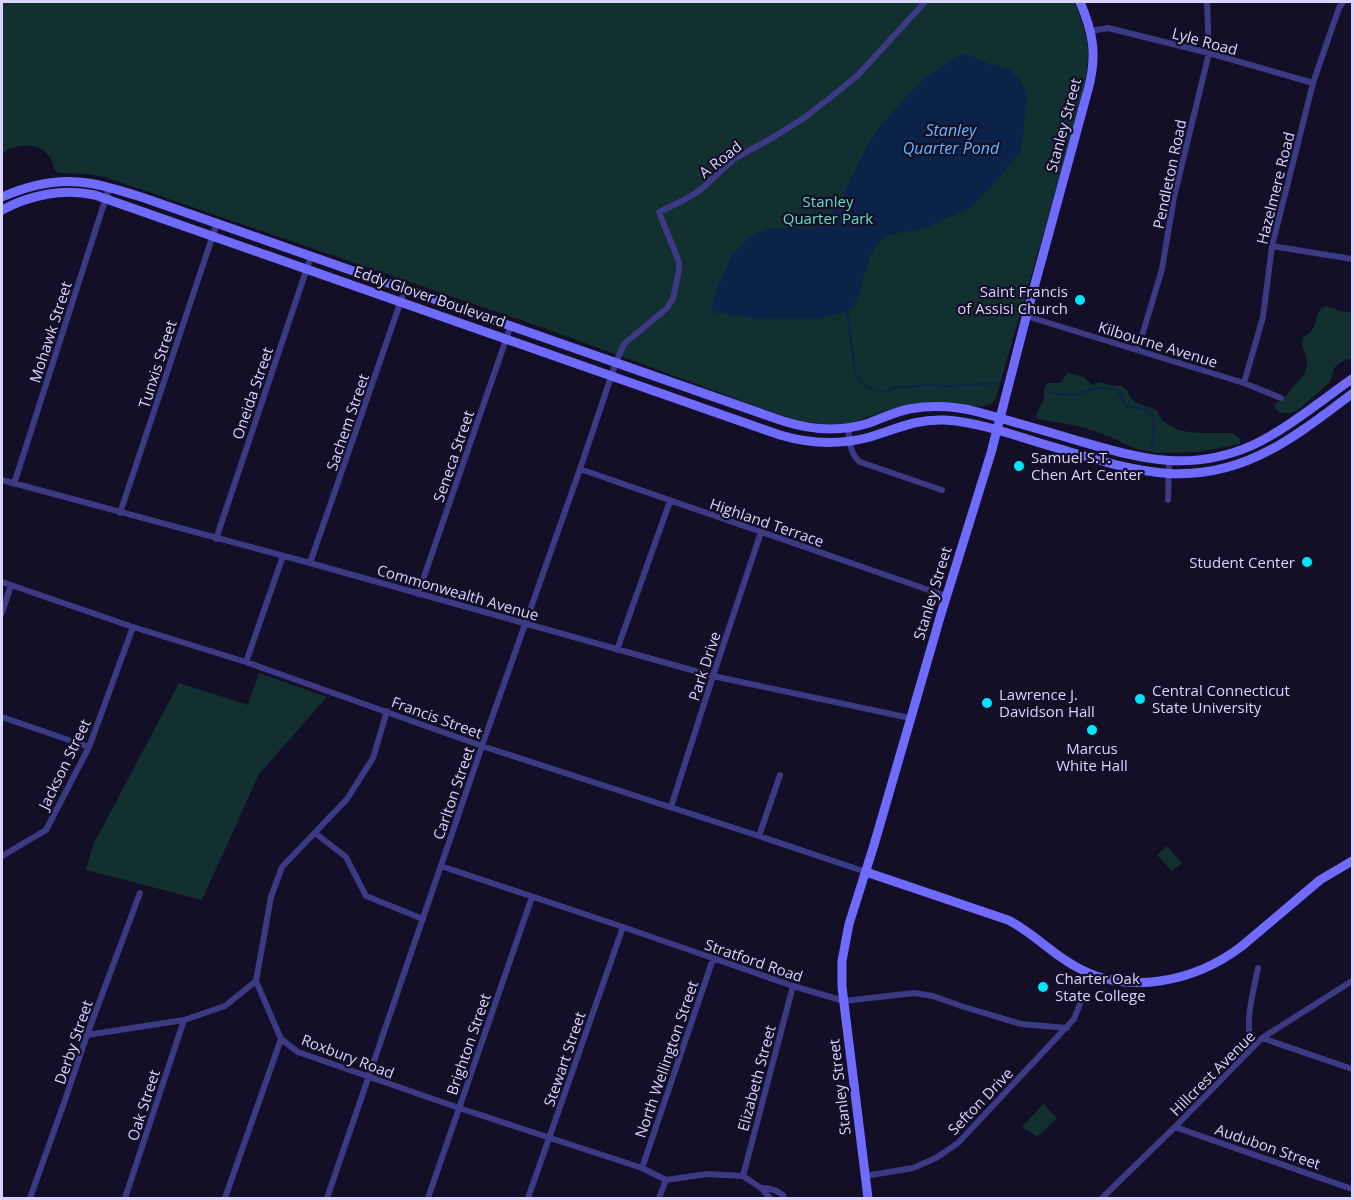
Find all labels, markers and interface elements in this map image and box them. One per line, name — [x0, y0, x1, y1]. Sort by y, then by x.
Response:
street label: Lyle Road — [1170, 23, 1240, 59]
street label: Stanley Street — [1041, 76, 1085, 174]
street label: Pendleton Road — [1148, 117, 1190, 231]
water label: Stanley Quarter Pond — [903, 119, 1000, 159]
street label: Hazelmere Road — [1251, 130, 1299, 246]
street label: A Road — [694, 136, 746, 182]
park label: Stanley Quarter Park — [783, 191, 873, 228]
street label: Eddy Glover Boulevard — [352, 261, 508, 331]
street label: Mohawk Street — [24, 279, 76, 385]
place label: Saint Francis of Assisi Church — [957, 281, 1068, 318]
marker: Saint Francis of Assisi Church — [1073, 293, 1087, 307]
street label: Kilbourne Avenue — [1096, 316, 1220, 372]
street label: Tunxis Street — [133, 318, 181, 410]
street label: Oneida Street — [227, 344, 277, 442]
street label: Sachem Street — [321, 371, 373, 473]
street label: Seneca Street — [428, 408, 478, 504]
place label: Samuel S.T. Chen Art Center — [1031, 447, 1143, 484]
marker: Samuel S.T. Chen Art Center — [1012, 459, 1026, 473]
street label: Highland Terrace — [707, 493, 827, 551]
street label: Stanley Street — [908, 544, 956, 642]
place label: Student Center — [1189, 552, 1295, 572]
marker: Student Center — [1300, 555, 1314, 569]
street label: Commonwealth Avenue — [375, 559, 541, 625]
street label: Park Drive — [683, 629, 725, 703]
place label: Central Connecticut State University — [1152, 680, 1290, 717]
place label: Lawrence J. Davidson Hall — [999, 684, 1095, 721]
street label: Francis Street — [389, 691, 485, 743]
marker: Central Connecticut State University — [1133, 692, 1147, 706]
marker: Lawrence J. Davidson Hall — [980, 696, 994, 710]
street label: Jackson Street — [33, 715, 95, 814]
marker: Marcus White Hall — [1085, 723, 1099, 737]
place label: Marcus White Hall — [1056, 738, 1128, 775]
street label: Carlton Street — [428, 744, 478, 842]
street label: Stratford Road — [702, 934, 806, 986]
place label: Charter Oak State College — [1055, 968, 1146, 1005]
street label: North Wellington Street — [630, 978, 702, 1140]
marker: Charter Oak State College — [1036, 980, 1050, 994]
street label: Brighton Street — [441, 990, 495, 1098]
street label: Derby Street — [49, 997, 97, 1087]
street label: Stewart Street — [538, 1009, 590, 1109]
street label: Elizabeth Street — [732, 1023, 780, 1133]
street label: Hillcrest Avenue — [1165, 1026, 1259, 1120]
street label: Roxbury Road — [299, 1029, 397, 1083]
street label: Stanley Street — [823, 1038, 855, 1136]
street label: Sefton Drive — [943, 1063, 1017, 1139]
street label: Oak Street — [122, 1067, 164, 1143]
street label: Audubon Street — [1213, 1119, 1323, 1173]

